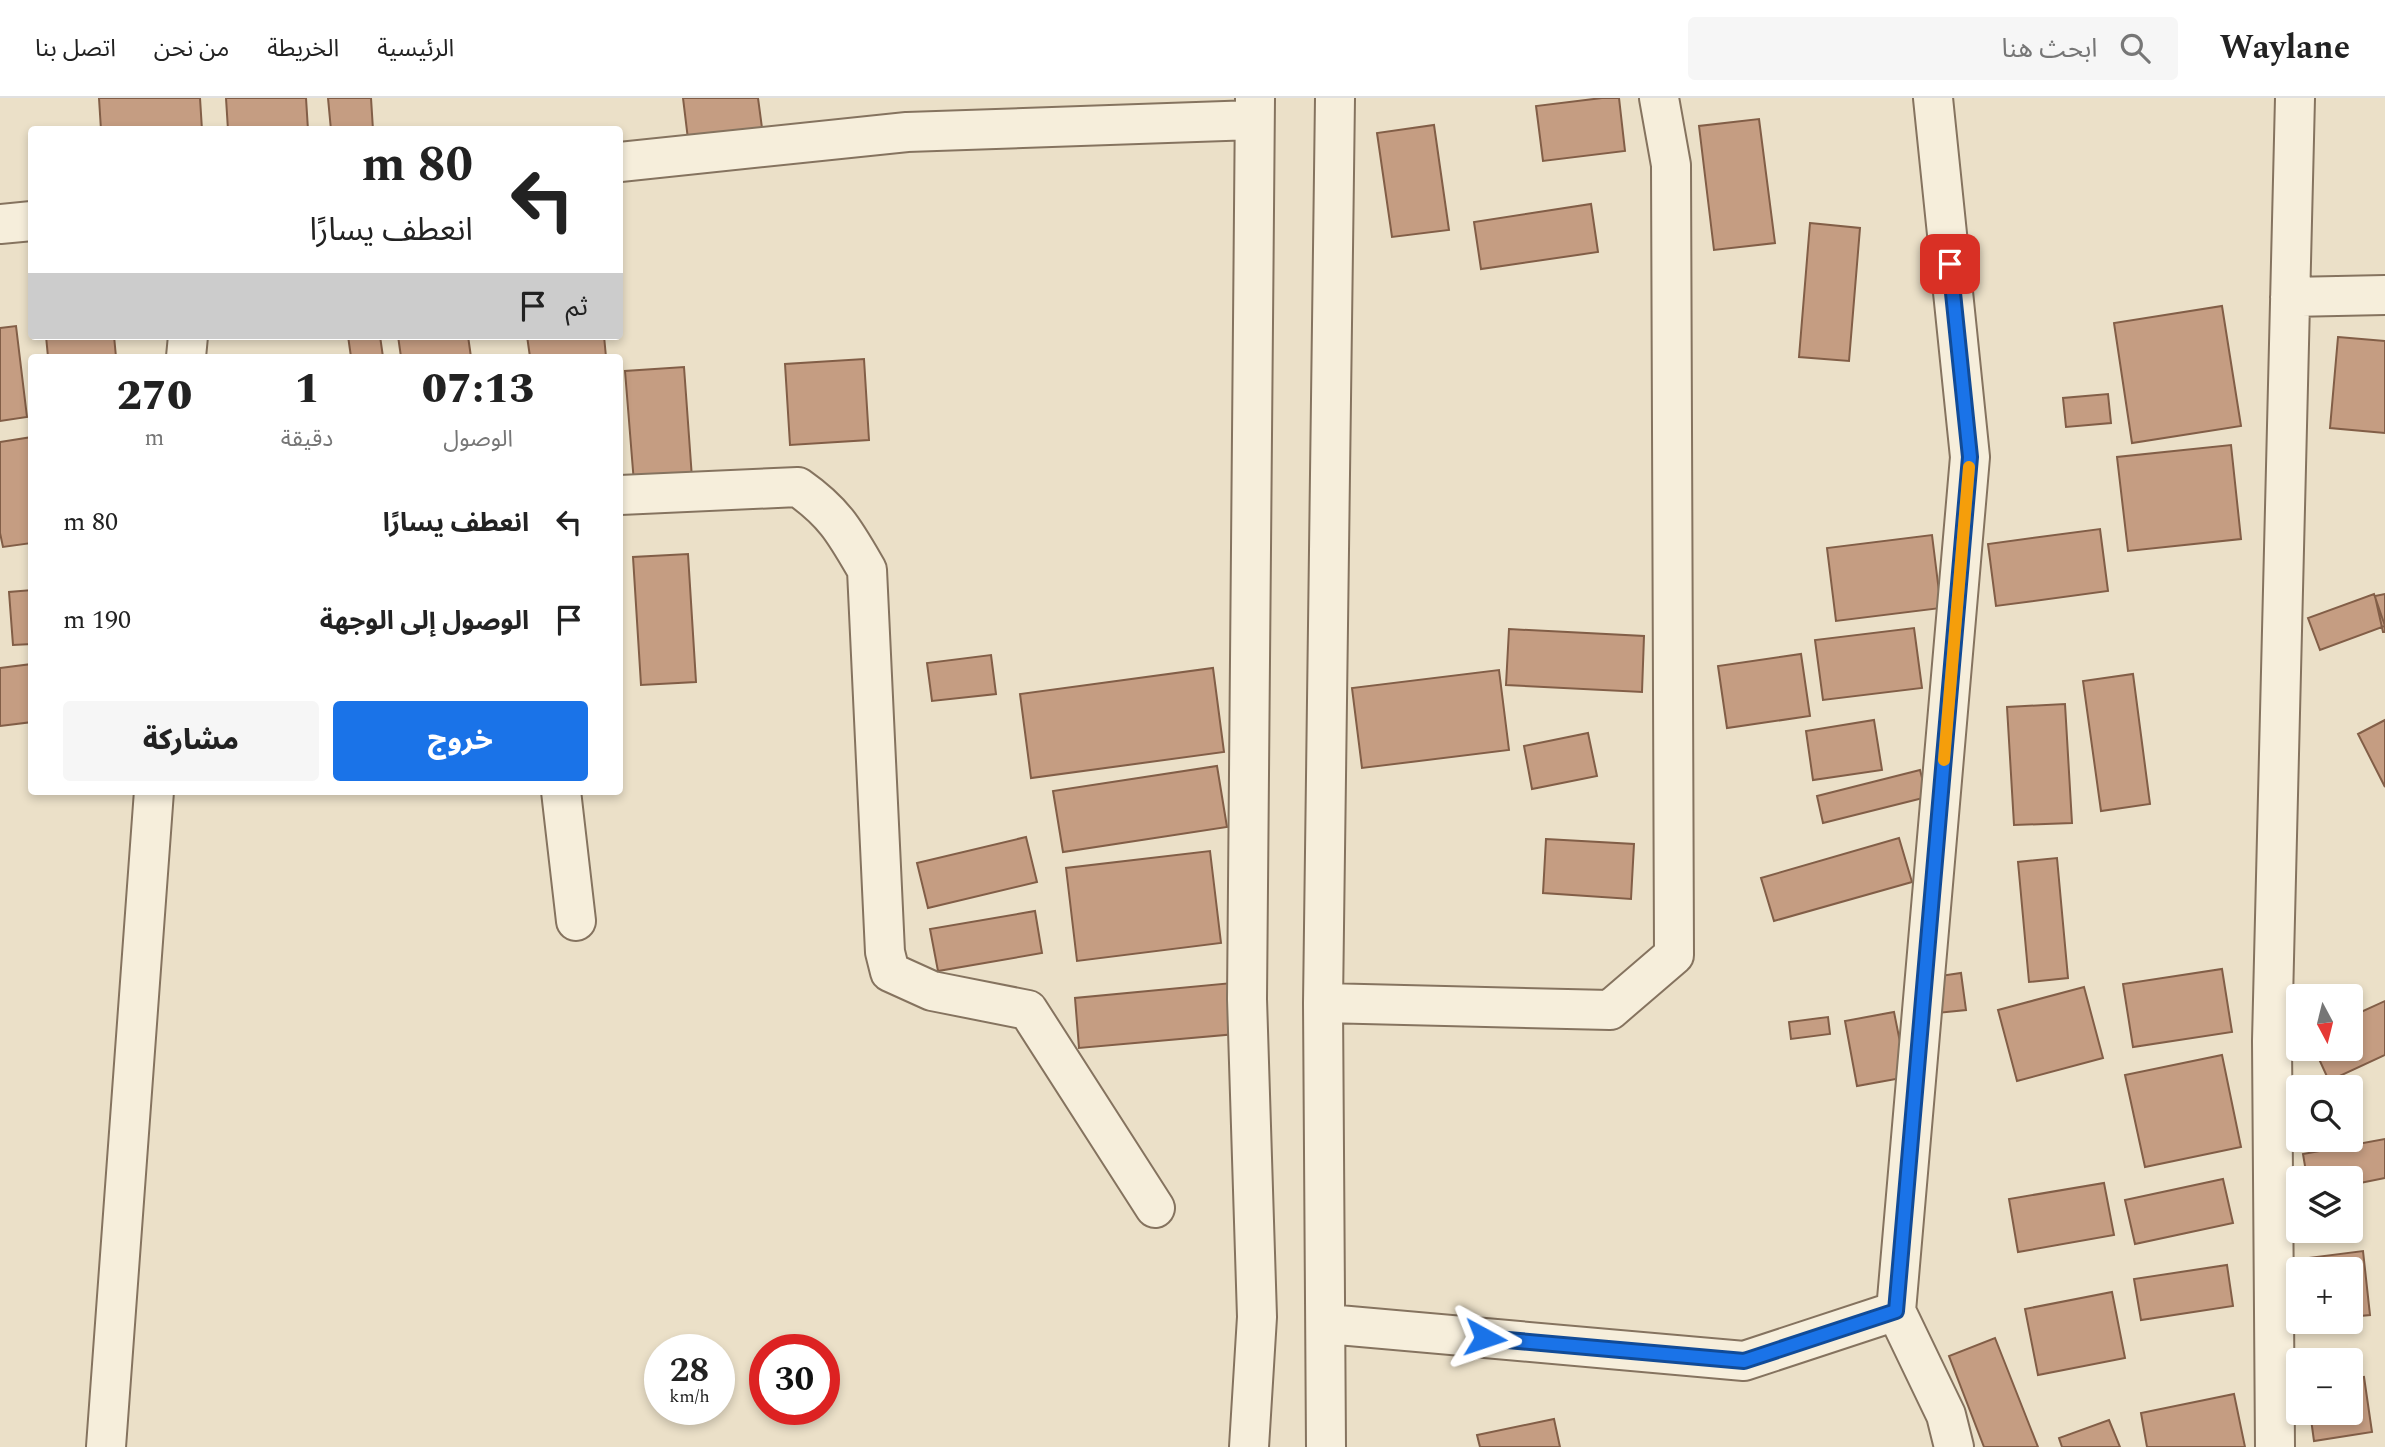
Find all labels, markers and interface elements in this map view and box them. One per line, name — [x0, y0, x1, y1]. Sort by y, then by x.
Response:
search box — [1688, 17, 2178, 80]
text: Waylane — [2220, 23, 2350, 73]
text: ابحث هنا — [2001, 29, 2098, 69]
icon: search — [2116, 29, 2154, 67]
text: اتصل بنا — [35, 31, 116, 67]
text: من نحن — [154, 31, 229, 67]
text: الخريطة — [267, 31, 339, 67]
text: الرئيسية — [377, 31, 454, 67]
text: 80 m — [362, 128, 473, 203]
icon: left — [497, 154, 588, 245]
text: انعطف يسارًا — [310, 206, 473, 255]
pin — [1920, 234, 1980, 294]
icon: arrive — [1931, 245, 1969, 283]
icon: arrive — [514, 287, 552, 325]
text: ثم — [566, 287, 588, 327]
text: 1 — [294, 358, 320, 421]
text: 07:13 — [422, 358, 534, 421]
text: 270 — [117, 365, 192, 428]
text: m — [145, 421, 164, 456]
text: دقيقة — [281, 422, 333, 457]
text: الوصول — [443, 422, 513, 457]
text: 80 m — [63, 502, 118, 542]
text: انعطف يسارًا — [383, 503, 529, 543]
icon: left — [550, 503, 588, 541]
text: 190 m — [63, 600, 131, 640]
text: الوصول إلى الوجهة — [320, 601, 529, 641]
icon: arrive — [550, 601, 588, 639]
button: مشاركة — [63, 701, 319, 781]
button: خروج — [333, 701, 588, 781]
north arrow — [2286, 984, 2362, 1060]
map controls — [2286, 984, 2363, 1425]
button: search — [2286, 1075, 2363, 1152]
button: layers — [2286, 1166, 2363, 1243]
button: + — [2286, 1257, 2363, 1334]
position arrow — [1448, 1301, 1522, 1375]
speed limit sign: 30 — [749, 1334, 840, 1425]
text: 28 — [670, 1344, 709, 1397]
button: − — [2286, 1348, 2363, 1425]
text: km/h — [669, 1383, 710, 1410]

